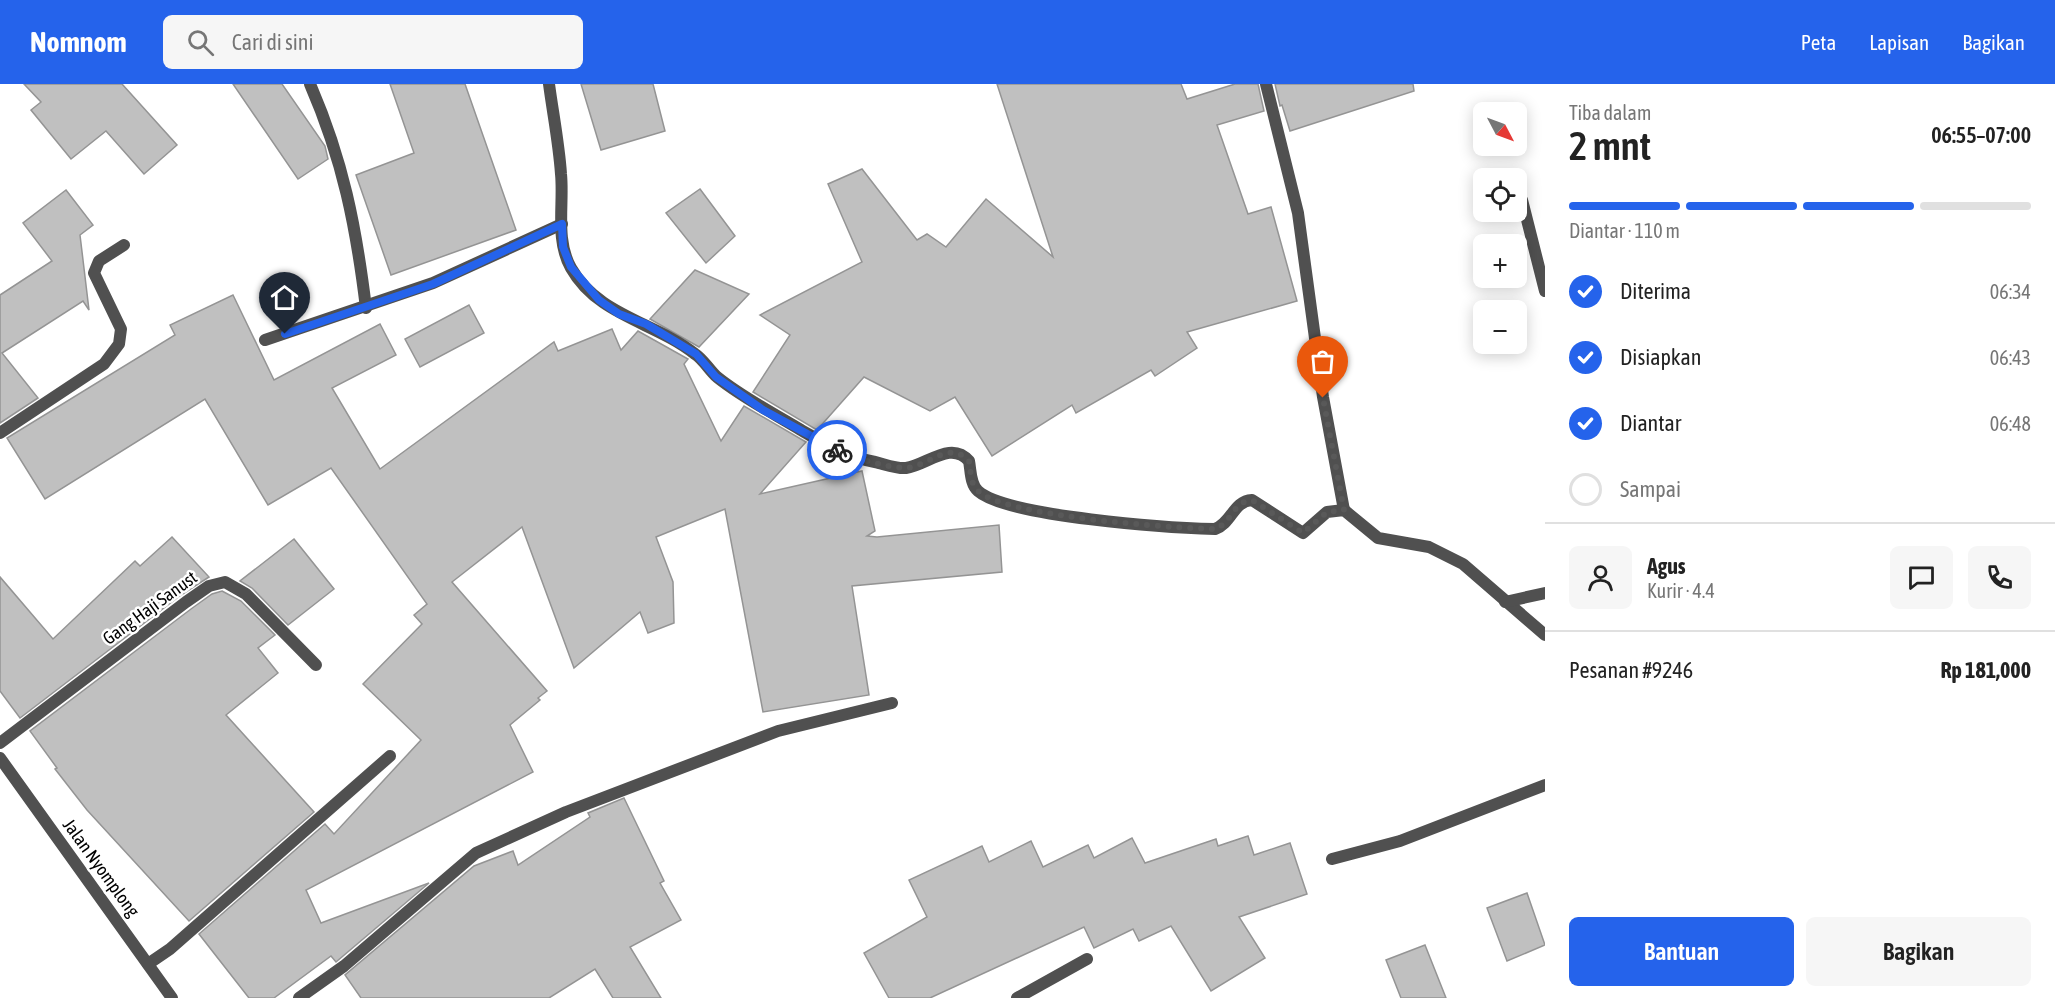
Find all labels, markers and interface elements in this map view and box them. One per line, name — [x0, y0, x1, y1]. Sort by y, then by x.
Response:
search box — [163, 15, 583, 69]
text: Nomnom — [30, 26, 127, 58]
icon: search — [184, 26, 217, 59]
text: Cari di sini — [232, 29, 314, 55]
text: Peta — [1801, 30, 1836, 54]
text: Lapisan — [1869, 30, 1929, 54]
text: Bagikan — [1962, 30, 2025, 54]
text: Tiba dalam — [1569, 101, 1651, 124]
north arrow — [1473, 102, 1527, 156]
map controls — [1473, 102, 1527, 354]
text: 06:55–07:00 — [1931, 122, 2031, 148]
text: 2 mnt — [1569, 124, 1651, 168]
button: locate — [1473, 168, 1527, 222]
text: Diantar · 110 m — [1569, 219, 1680, 242]
button: + — [1473, 234, 1527, 288]
pin — [259, 272, 310, 334]
icon: check — [1569, 275, 1602, 308]
text: Diterima — [1620, 278, 1691, 304]
text: 06:34 — [1990, 280, 2031, 303]
icon: home — [268, 281, 301, 314]
button: − — [1473, 300, 1527, 354]
pin — [1297, 336, 1348, 398]
icon: check — [1569, 341, 1602, 374]
text: Disiapkan — [1620, 344, 1701, 370]
icon: bag — [1306, 345, 1339, 378]
text: 06:43 — [1990, 346, 2031, 369]
icon: check — [1569, 407, 1602, 440]
text: Diantar — [1620, 410, 1681, 436]
text: 06:48 — [1990, 412, 2031, 435]
courier — [807, 420, 867, 480]
icon: bike — [821, 434, 854, 467]
text: Sampai — [1620, 476, 1681, 502]
button: person — [1569, 546, 1632, 609]
button: chat — [1890, 546, 1953, 609]
button: phone — [1968, 546, 2031, 609]
text: Agus — [1647, 553, 1686, 579]
street label: Gang Haji Sanust — [99, 566, 201, 649]
text: Kurir · 4.4 — [1647, 579, 1715, 602]
text: Pesanan #9246 — [1569, 657, 1693, 683]
text: Rp 181,000 — [1941, 657, 2031, 683]
street label: Jalan Nyomplong — [59, 815, 144, 921]
button: Bantuan — [1569, 917, 1794, 986]
button: Bagikan — [1806, 917, 2031, 986]

